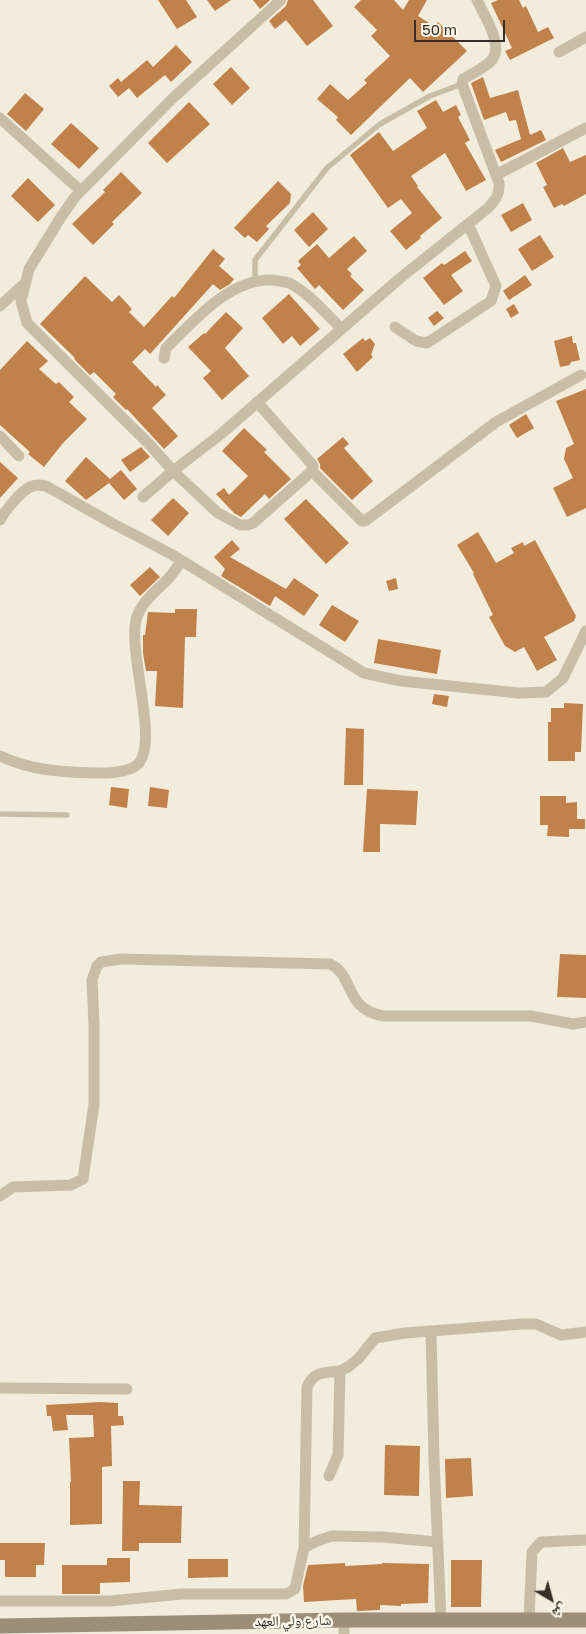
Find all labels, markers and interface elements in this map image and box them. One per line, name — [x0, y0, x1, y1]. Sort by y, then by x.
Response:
scale bar — [416, 10, 507, 42]
text: 50 m — [422, 20, 457, 38]
north arrow — [526, 1574, 576, 1624]
text: ش — [549, 1600, 571, 1623]
street label: شارع ولي العهد — [254, 1612, 332, 1630]

